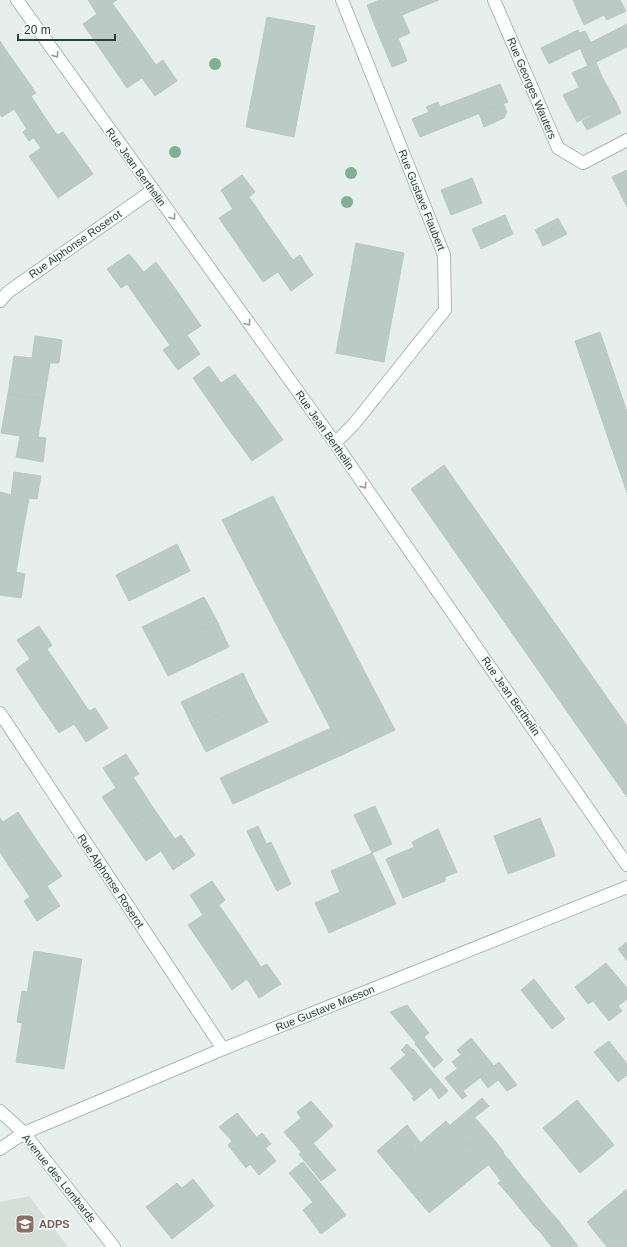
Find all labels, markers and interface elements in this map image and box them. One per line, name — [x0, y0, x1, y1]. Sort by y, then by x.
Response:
scale bar — [18, 16, 115, 42]
text: 20 m — [24, 23, 51, 37]
street label: Rue Georges Wauters — [505, 35, 559, 141]
one-way arrow — [51, 50, 58, 57]
street label: Rue Jean Berthelin — [104, 126, 168, 208]
street label: Rue Gustave Flaubert — [396, 148, 448, 252]
street label: Rue Alphonse Roserot — [26, 208, 124, 280]
one-way arrow — [168, 213, 175, 220]
one-way arrow — [243, 319, 251, 326]
street label: Rue Jean Berthelin — [293, 388, 357, 472]
one-way arrow — [359, 482, 367, 489]
street label: Rue Jean Berthelin — [479, 654, 543, 738]
street label: Rue Alphonse Roserot — [75, 832, 147, 930]
street label: Rue Gustave Masson — [274, 983, 376, 1033]
street label: Avenue des Lombards — [20, 1132, 99, 1225]
school or university icon: ADPS — [14, 1213, 36, 1235]
place label: ADPS — [39, 1218, 70, 1230]

